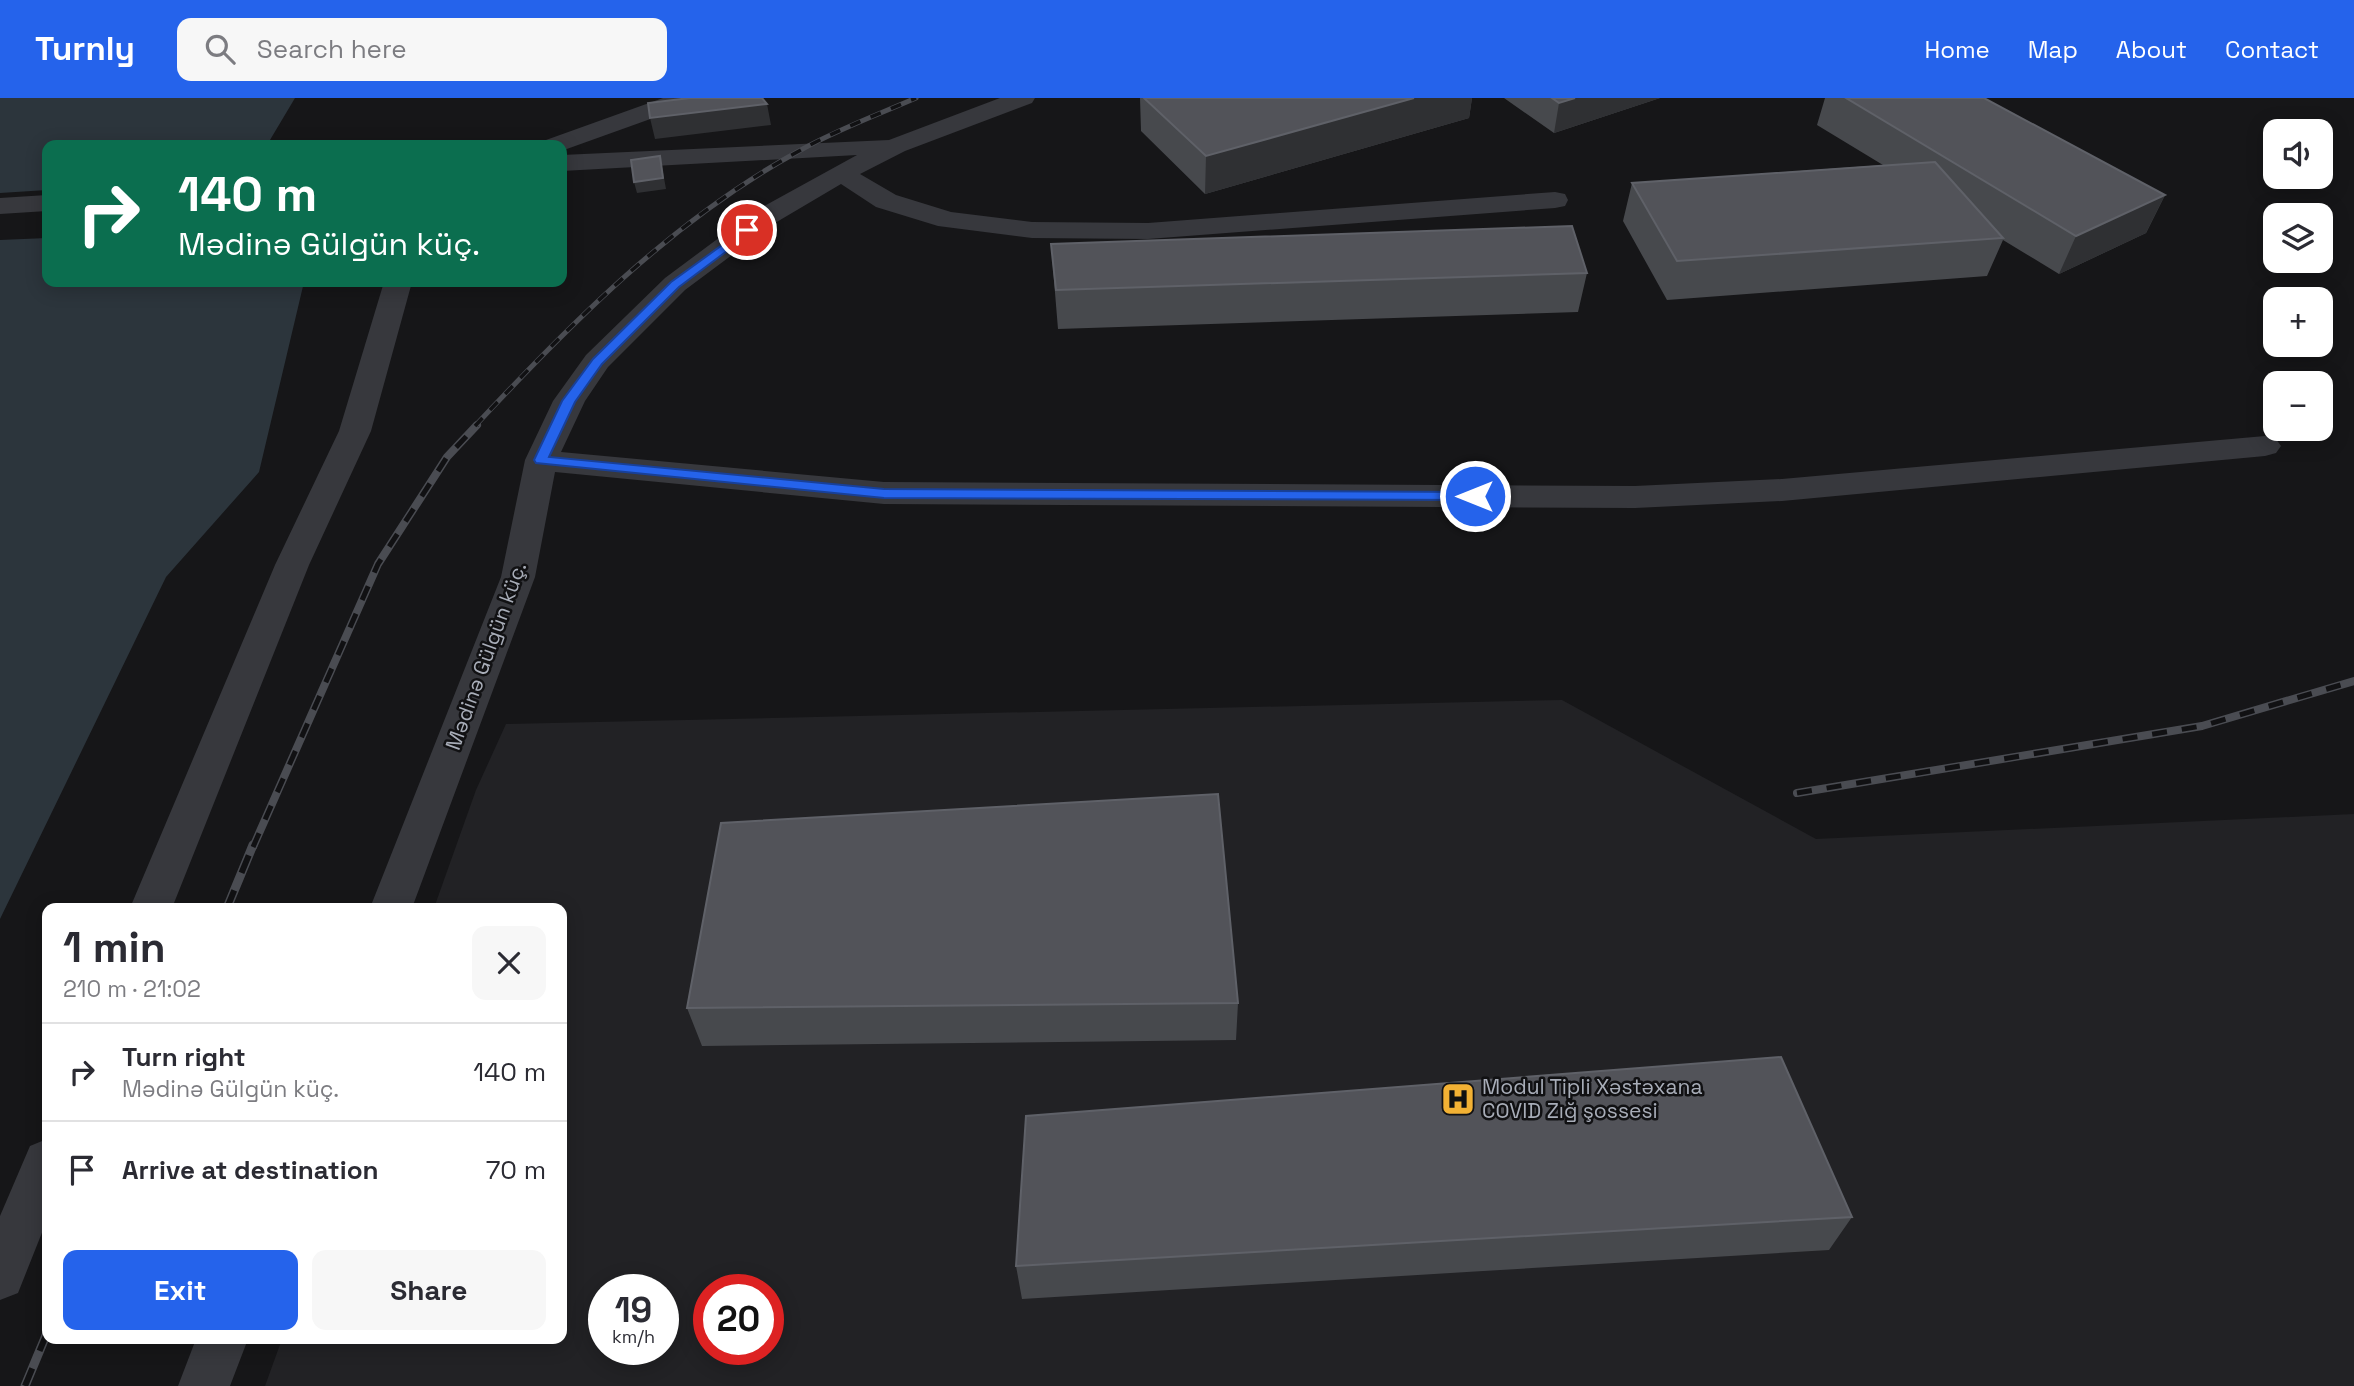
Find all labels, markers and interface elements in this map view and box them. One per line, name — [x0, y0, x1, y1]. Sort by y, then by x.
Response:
search box — [177, 18, 667, 81]
text: Turnly — [35, 28, 135, 70]
icon: search — [201, 30, 239, 68]
text: Search here — [257, 32, 407, 66]
text: Home — [1924, 34, 1990, 65]
text: Map — [2028, 34, 2078, 65]
text: About — [2116, 34, 2187, 65]
text: Contact — [2225, 34, 2319, 65]
map controls — [2263, 119, 2333, 441]
button: sound — [2263, 119, 2333, 189]
text: 140 m — [178, 163, 317, 225]
icon: right — [63, 168, 154, 259]
pin — [717, 200, 777, 260]
button: layers — [2263, 203, 2333, 273]
icon: arrive — [728, 211, 766, 249]
text: Mədinə Gülgün küç. — [178, 224, 480, 264]
button: + — [2263, 287, 2333, 357]
button: − — [2263, 371, 2333, 441]
position arrow — [1438, 459, 1512, 533]
street label: Mədinə Gülgün küç. — [439, 558, 532, 754]
text: 1 min — [63, 921, 166, 974]
button: close — [472, 926, 546, 1000]
text: 210 m · 21:02 — [63, 974, 201, 1004]
text: Turn right — [122, 1040, 246, 1074]
icon: right — [63, 1053, 101, 1091]
text: 140 m — [473, 1055, 546, 1089]
place label: Modul Tipli Xəstəxana COVID Zığ şossesi — [1482, 1073, 1703, 1124]
text: Mədinə Gülgün küç. — [122, 1074, 339, 1104]
hospital icon: Modul Tipli Xəstəxana COVID Zığ şossesi — [1439, 1080, 1477, 1118]
icon: arrive — [63, 1151, 101, 1189]
text: Arrive at destination — [122, 1153, 379, 1187]
text: 70 m — [486, 1153, 546, 1187]
button: Exit — [63, 1250, 298, 1330]
button: Share — [312, 1250, 546, 1330]
speed limit sign: 20 — [693, 1274, 784, 1365]
text: 19 — [615, 1288, 652, 1332]
text: km/h — [612, 1325, 655, 1348]

